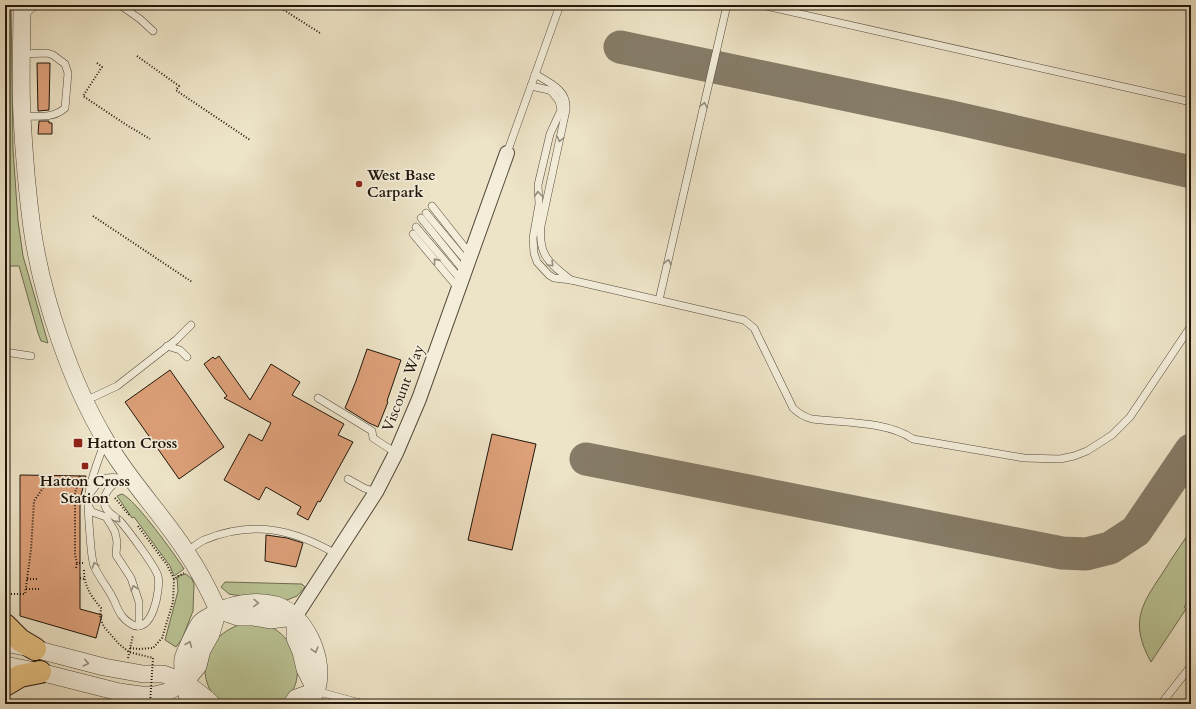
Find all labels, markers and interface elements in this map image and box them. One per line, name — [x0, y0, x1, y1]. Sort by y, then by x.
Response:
one-way arrow — [700, 101, 708, 108]
one-way arrow — [556, 136, 564, 142]
place label: West Base Carpark — [366, 165, 436, 202]
marker: West Base Carpark — [354, 179, 364, 189]
one-way arrow — [534, 191, 543, 197]
one-way arrow — [434, 258, 441, 265]
one-way arrow — [547, 259, 554, 267]
one-way arrow — [663, 259, 672, 266]
street label: Viscount Way — [377, 342, 429, 434]
place label: Hatton Cross — [87, 433, 177, 453]
marker: Hatton Cross — [72, 437, 84, 449]
marker: Hatton Cross Station — [80, 461, 90, 471]
place label: Hatton Cross Station — [40, 471, 130, 508]
one-way arrow — [113, 515, 120, 523]
one-way arrow — [91, 562, 99, 569]
one-way arrow — [131, 584, 139, 591]
one-way arrow — [253, 599, 259, 607]
one-way arrow — [185, 641, 193, 648]
one-way arrow — [310, 646, 319, 653]
one-way arrow — [82, 658, 89, 667]

